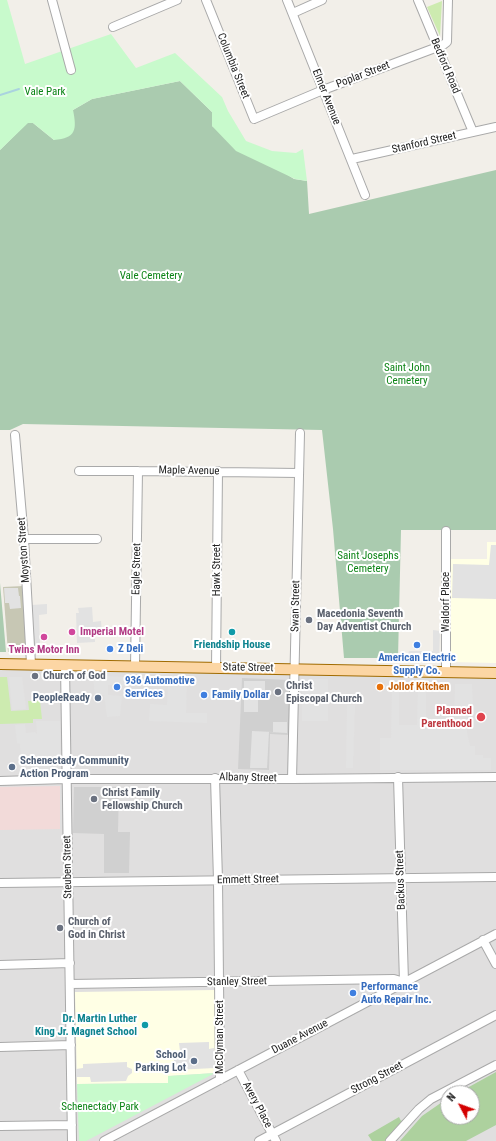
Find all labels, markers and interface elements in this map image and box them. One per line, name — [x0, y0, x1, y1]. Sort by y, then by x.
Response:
street label: Columbia Street — [214, 31, 252, 101]
street label: Bedford Road — [427, 36, 463, 96]
street label: Poplar Street — [334, 59, 392, 91]
street label: Elmer Avenue — [309, 67, 343, 127]
park label: Vale Park — [24, 85, 66, 99]
street label: Stanford Street — [391, 129, 457, 157]
park label: Vale Cemetery — [120, 269, 182, 283]
park label: Saint John Cemetery — [384, 361, 430, 387]
street label: Maple Avenue — [158, 464, 220, 478]
street label: Moyston Street — [15, 517, 33, 583]
street label: Eagle Street — [130, 543, 144, 595]
street label: Hawk Street — [210, 544, 224, 596]
park label: Saint Josephs Cemetery — [337, 549, 399, 575]
street label: Waldorf Place — [439, 572, 453, 632]
street label: Swan Street — [289, 580, 303, 632]
place label: Macedonia Seventh Day Adventist Church — [317, 607, 411, 633]
marker: Macedonia Seventh Day Adventist Church — [304, 615, 314, 625]
place label: Imperial Motel — [80, 625, 144, 639]
marker: Imperial Motel — [67, 627, 77, 637]
marker: Friendship House — [227, 627, 237, 637]
marker: Twins Motor Inn — [39, 632, 49, 642]
place label: Friendship House — [194, 638, 270, 652]
marker: American Electric Supply Co. — [412, 640, 422, 650]
place label: Z Deli — [118, 642, 143, 656]
place label: Twins Motor Inn — [9, 643, 79, 657]
marker: Z Deli — [105, 644, 115, 654]
place label: American Electric Supply Co. — [378, 651, 456, 677]
street label: State Street — [222, 661, 274, 675]
place label: Church of God — [43, 669, 106, 683]
marker: Church of God — [30, 671, 40, 681]
place label: 936 Automotive Services — [125, 674, 195, 700]
place label: Christ Episcopal Church — [286, 679, 362, 705]
place label: Jollof Kitchen — [388, 680, 449, 694]
marker: 936 Automotive Services — [112, 682, 122, 692]
marker: Jollof Kitchen — [375, 682, 385, 692]
marker: Christ Episcopal Church — [273, 687, 283, 697]
place label: Family Dollar — [212, 688, 269, 702]
marker: Family Dollar — [199, 690, 209, 700]
place label: PeopleReady — [33, 691, 90, 705]
marker: PeopleReady — [93, 693, 103, 703]
place label: Planned Parenthood — [421, 704, 472, 730]
marker: Planned Parenthood — [475, 711, 487, 723]
place label: Schenectady Community Action Program — [20, 754, 129, 780]
marker: Schenectady Community Action Program — [7, 762, 17, 772]
street label: Albany Street — [219, 771, 277, 785]
place label: Christ Family Fellowship Church — [102, 786, 183, 812]
marker: Christ Family Fellowship Church — [89, 794, 99, 804]
street label: Steuben Street — [61, 835, 75, 899]
street label: Backus Street — [393, 850, 409, 910]
street label: Emmett Street — [217, 873, 279, 887]
place label: Church of God in Christ — [68, 915, 125, 941]
marker: Church of God in Christ — [55, 923, 65, 933]
street label: Stanley Street — [207, 975, 267, 989]
place label: Performance Auto Repair Inc. — [361, 980, 432, 1006]
marker: Performance Auto Repair Inc. — [348, 988, 358, 998]
street label: McClyman Street — [213, 1000, 227, 1074]
place label: Dr. Martin Luther King Jr. Magnet School — [35, 1012, 137, 1038]
street label: Duane Avenue — [270, 1017, 330, 1057]
marker: Dr. Martin Luther King Jr. Magnet School — [140, 1020, 150, 1030]
place label: School Parking Lot — [135, 1048, 186, 1074]
marker: School Parking Lot — [189, 1056, 199, 1066]
street label: Strong Street — [349, 1059, 405, 1097]
street label: Avery Place — [239, 1080, 275, 1130]
north arrow — [440, 1085, 480, 1125]
text: N — [444, 1091, 458, 1104]
park label: Schenectady Park — [61, 1100, 139, 1114]

